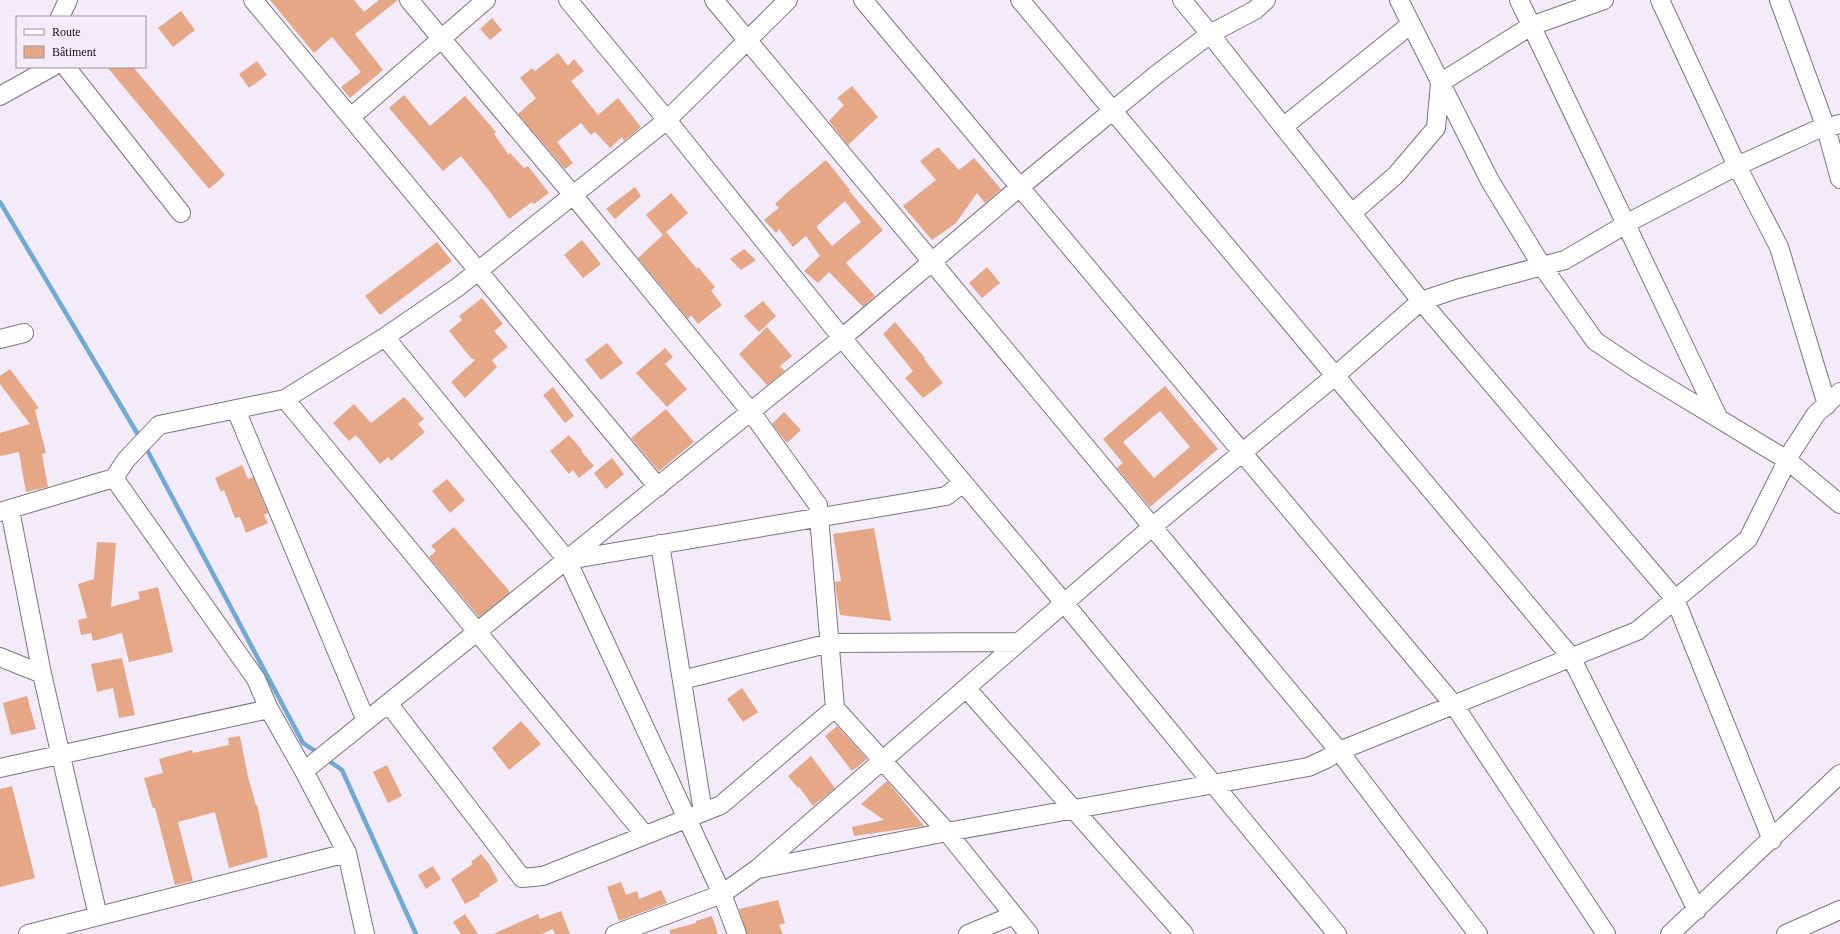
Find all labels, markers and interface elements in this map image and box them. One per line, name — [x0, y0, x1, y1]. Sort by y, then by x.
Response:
legend — [16, 16, 146, 68]
text: Route — [52, 25, 81, 39]
text: Bâtiment — [52, 45, 97, 59]

